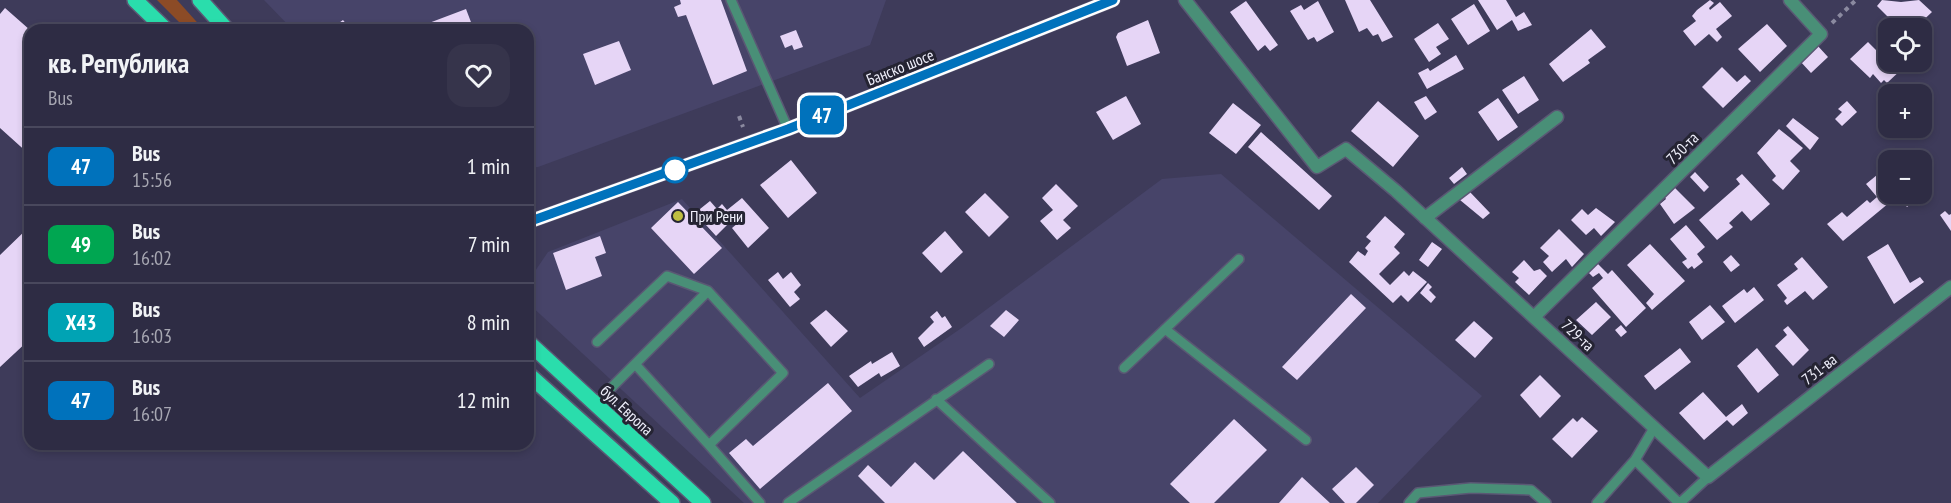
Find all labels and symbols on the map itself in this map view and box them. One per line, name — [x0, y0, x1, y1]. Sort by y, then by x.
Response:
street label: Банско шосе — [863, 44, 937, 90]
line badge: 47 — [795, 96, 849, 134]
street label: 730-та — [1662, 128, 1702, 168]
unlabelled marker — [662, 157, 688, 183]
place label: При Рени — [690, 206, 743, 226]
marker: При Рени — [671, 209, 685, 223]
street label: 729-та — [1557, 315, 1599, 355]
street label: 731-ва — [1797, 349, 1841, 389]
street label: бул. Европа — [597, 381, 657, 439]

